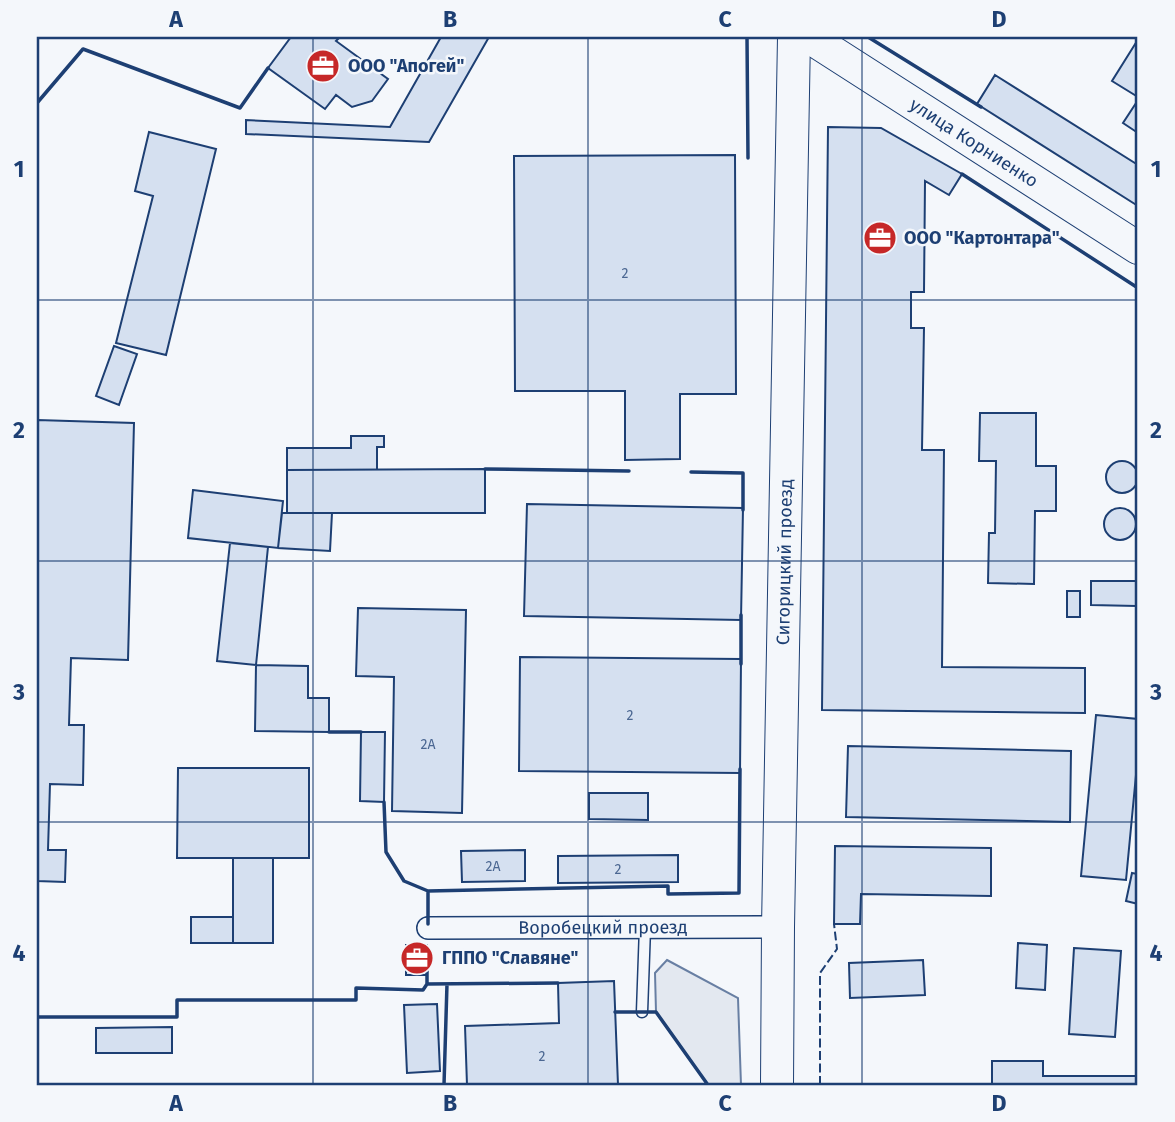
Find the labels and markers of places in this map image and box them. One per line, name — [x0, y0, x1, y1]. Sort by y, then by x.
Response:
office icon: ООО "Апогей" — [304, 47, 342, 85]
place label: ООО "Апогей" — [348, 55, 464, 77]
office icon: ООО "Картонтара" — [861, 219, 899, 257]
place label: ООО "Картонтара" — [904, 227, 1060, 249]
office icon: ГППО "Славяне" — [398, 939, 436, 977]
place label: ГППО "Славяне" — [442, 947, 578, 969]

